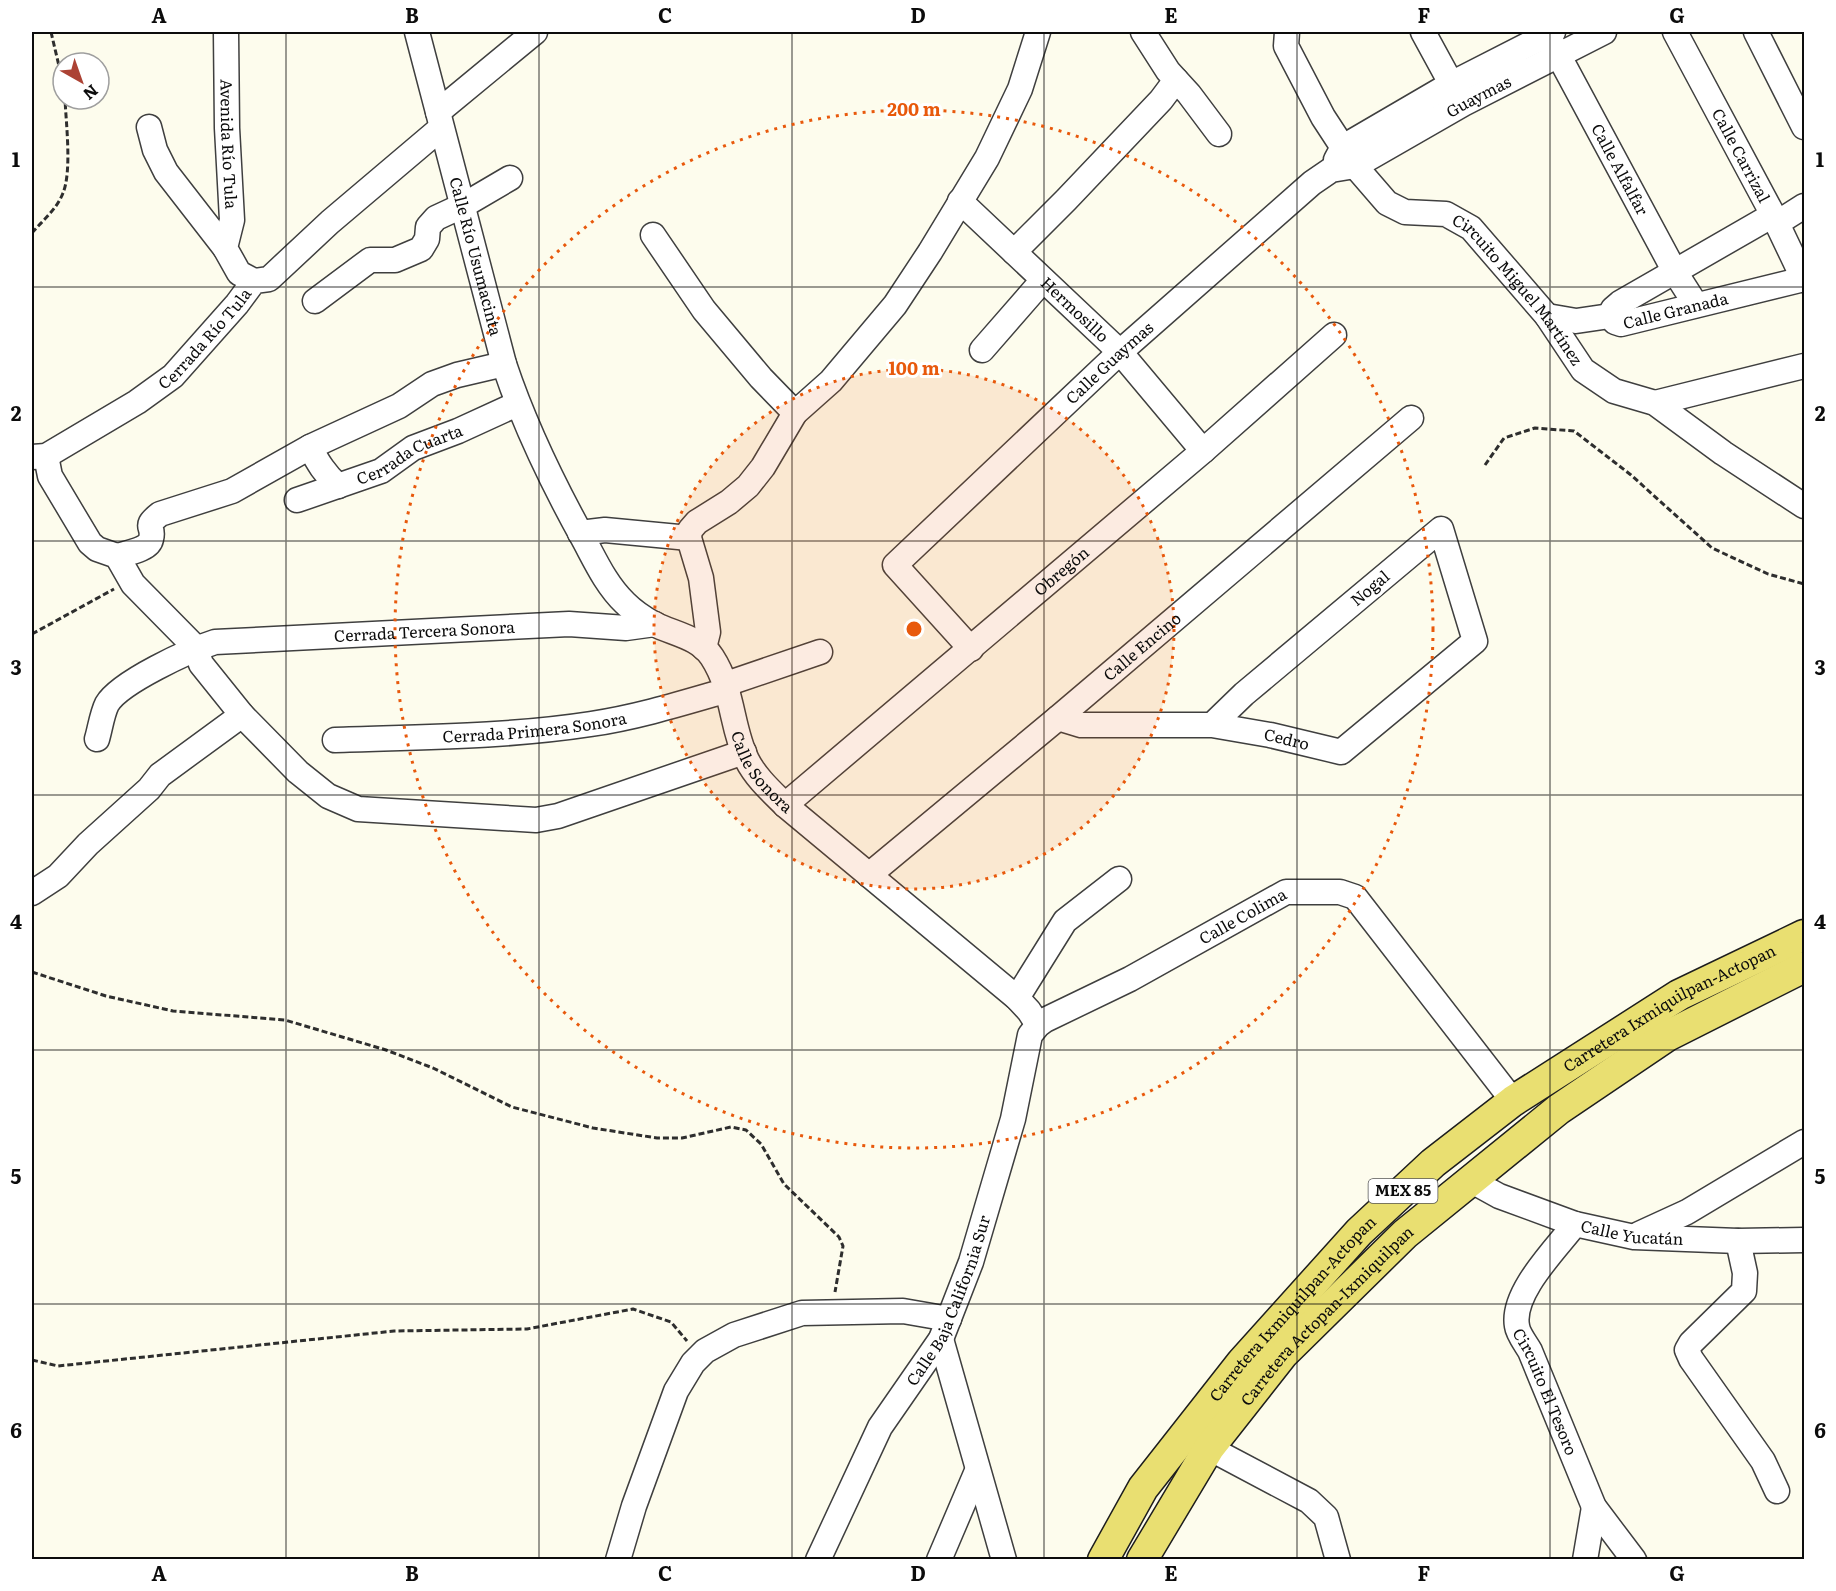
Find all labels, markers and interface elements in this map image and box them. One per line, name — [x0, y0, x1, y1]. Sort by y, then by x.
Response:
text: A — [151, 0, 167, 29]
text: B — [405, 0, 419, 29]
text: C — [658, 0, 672, 29]
text: D — [910, 0, 926, 29]
text: E — [1164, 0, 1178, 29]
text: F — [1418, 0, 1431, 29]
text: G — [1669, 0, 1685, 29]
north arrow — [51, 51, 111, 111]
street label: Guaymas — [1441, 69, 1515, 122]
street label: Avenida Río Tula — [215, 79, 244, 210]
text: N — [78, 80, 104, 107]
text: 200 m — [887, 95, 941, 122]
street label: Calle Carrizal — [1707, 104, 1777, 206]
street label: Calle Alfalfar — [1586, 119, 1655, 219]
text: 1 — [12, 143, 20, 173]
text: 1 — [1816, 143, 1824, 173]
street label: Calle Río Usumacinta — [444, 174, 509, 339]
street label: Circuito Miguel Martínez — [1448, 207, 1589, 370]
street label: Hermosillo — [1036, 270, 1115, 347]
street label: Cerrada Río Tula — [152, 282, 256, 394]
street label: Calle Granada — [1620, 285, 1731, 334]
street label: Calle Guaymas — [1059, 315, 1158, 409]
text: 100 m — [888, 354, 940, 381]
text: 2 — [11, 397, 22, 427]
text: 2 — [1815, 397, 1826, 427]
street label: Cerrada Cuarta — [353, 417, 466, 490]
street label: Obregón — [1028, 540, 1094, 601]
street label: Nogal — [1345, 564, 1394, 611]
street label: Calle Encino — [1097, 606, 1186, 686]
street label: Cerrada Tercera Sonora — [333, 614, 516, 647]
centre of rings — [904, 619, 924, 639]
text: 3 — [10, 651, 22, 681]
text: 3 — [1814, 651, 1826, 681]
street label: Cerrada Primera Sonora — [442, 705, 629, 748]
street label: Cedro — [1262, 721, 1312, 755]
street label: Calle Sonora — [726, 728, 799, 818]
street label: Calle Colima — [1194, 881, 1291, 949]
text: 4 — [10, 905, 22, 935]
text: 4 — [1814, 905, 1826, 935]
street label: Carretera Ixmiquilpan-Actopan — [1558, 937, 1780, 1077]
text: 5 — [11, 1160, 22, 1190]
text: 5 — [1815, 1160, 1826, 1190]
road number: MEX 85 — [1368, 1179, 1438, 1203]
street label: Carretera Ixmiquilpan-Actopan — [1202, 1209, 1381, 1406]
street label: Calle Baja California Sur — [899, 1212, 995, 1390]
street label: Calle Yucatán — [1579, 1213, 1684, 1250]
street label: Carretera Actopan-Ixmiquilpan — [1234, 1219, 1418, 1410]
street label: Circuito El Tesoro — [1508, 1324, 1584, 1459]
text: 6 — [10, 1414, 22, 1444]
text: 6 — [1814, 1414, 1826, 1444]
text: A — [151, 1557, 167, 1587]
text: B — [405, 1557, 419, 1587]
text: C — [658, 1557, 672, 1587]
text: D — [910, 1557, 926, 1587]
text: E — [1164, 1557, 1178, 1587]
text: F — [1418, 1557, 1431, 1587]
text: G — [1669, 1557, 1685, 1587]

